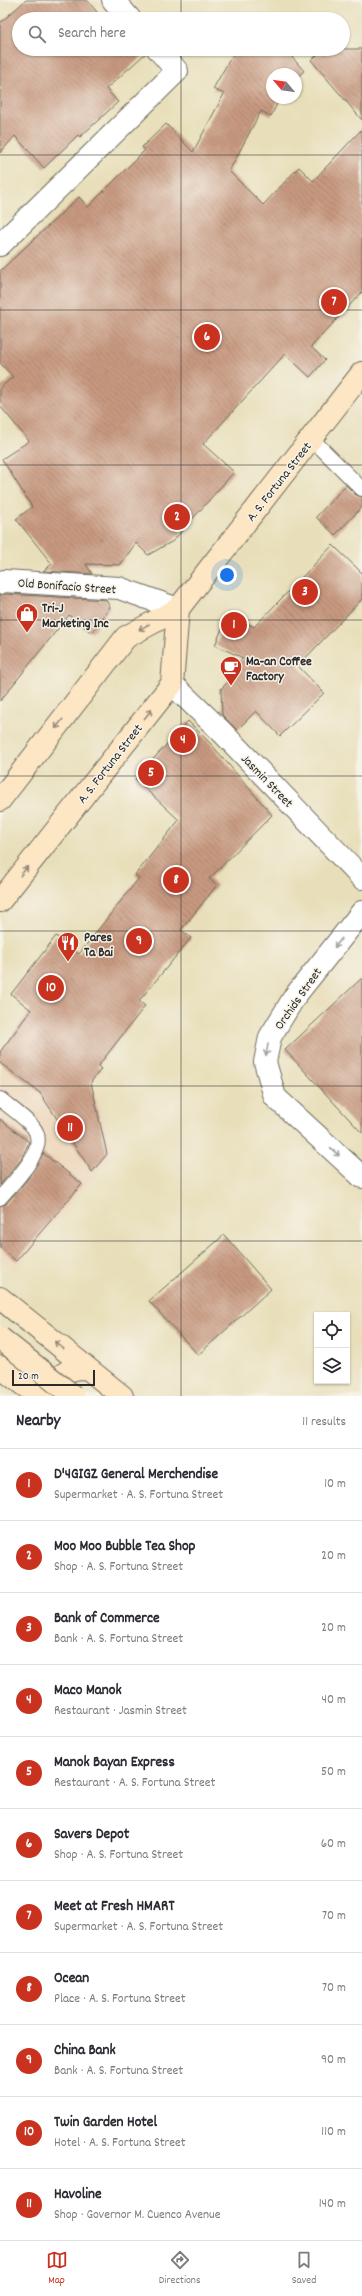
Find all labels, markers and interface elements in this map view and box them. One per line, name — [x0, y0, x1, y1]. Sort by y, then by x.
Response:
search box — [12, 12, 350, 56]
icon: search — [26, 23, 48, 45]
text: Search here — [58, 23, 126, 45]
north arrow — [266, 68, 302, 104]
pin: 7 — [321, 287, 347, 317]
pin: 6 — [194, 322, 220, 352]
street label: A. S. Fortuna Street — [243, 438, 317, 526]
pin: 2 — [164, 502, 190, 532]
your location — [217, 565, 237, 585]
street label: Old Bonifacio Street — [17, 575, 117, 600]
pin: 3 — [292, 577, 318, 607]
place label: Tri-J Marketing Inc — [42, 600, 109, 634]
shop icon: Tri-J Marketing Inc — [14, 601, 40, 634]
pin: 1 — [221, 610, 247, 640]
one-way arrow — [138, 624, 150, 632]
place label: Ma-an Coffee Factory — [246, 653, 312, 687]
cafe icon: Ma-an Coffee Factory — [218, 654, 244, 687]
one-way arrow — [144, 708, 153, 719]
one-way arrow — [55, 718, 63, 729]
street label: A. S. Fortuna Street — [74, 720, 148, 808]
pin: 4 — [170, 725, 196, 755]
street label: Jasmin Street — [236, 751, 297, 813]
pin: 5 — [138, 758, 164, 788]
one-way arrow — [20, 865, 29, 876]
pin: 8 — [163, 865, 189, 895]
pin: 9 — [126, 926, 152, 956]
place label: Pares Ta Bai — [84, 929, 114, 963]
restaurant icon: Pares Ta Bai — [55, 930, 81, 963]
one-way arrow — [333, 937, 342, 948]
street label: Orchids Street — [271, 964, 328, 1034]
pin: 10 — [38, 973, 64, 1003]
one-way arrow — [263, 1043, 271, 1056]
pin: 11 — [57, 1113, 83, 1143]
one-way arrow — [330, 1148, 340, 1157]
map controls — [314, 1312, 350, 1384]
button: locate — [314, 1312, 350, 1348]
one-way arrow — [54, 1341, 65, 1350]
button: layers — [314, 1348, 350, 1384]
scale bar — [12, 1368, 95, 1387]
text: 20 m — [18, 1369, 39, 1385]
text: Nearby — [16, 1410, 60, 1434]
text: 11 results — [302, 1413, 346, 1432]
text: D'4GIGZ General Merchendise — [54, 1464, 218, 1486]
text: 1 — [28, 1475, 30, 1494]
text: 10 m — [324, 1475, 346, 1494]
text: Supermarket · A. S. Fortuna Street — [54, 1486, 223, 1505]
text: Moo Moo Bubble Tea Shop — [54, 1536, 195, 1558]
text: 2 — [26, 1547, 32, 1566]
text: 20 m — [321, 1547, 346, 1566]
text: Shop · A. S. Fortuna Street — [54, 1558, 183, 1577]
text: Bank of Commerce — [54, 1608, 160, 1630]
text: 3 — [26, 1619, 32, 1638]
text: 20 m — [321, 1619, 346, 1638]
text: Bank · A. S. Fortuna Street — [54, 1630, 183, 1649]
text: Maco Manok — [54, 1680, 122, 1702]
text: 4 — [26, 1691, 32, 1710]
text: 40 m — [322, 1691, 346, 1710]
text: Restaurant · Jasmin Street — [54, 1702, 187, 1721]
text: Manok Bayan Express — [54, 1752, 175, 1774]
text: 5 — [26, 1763, 32, 1782]
text: 50 m — [321, 1763, 346, 1782]
text: Restaurant · A. S. Fortuna Street — [54, 1774, 215, 1793]
text: Savers Depot — [54, 1824, 129, 1846]
text: 6 — [26, 1835, 32, 1854]
text: 60 m — [321, 1835, 346, 1854]
text: Shop · A. S. Fortuna Street — [54, 1846, 183, 1865]
text: Meet at Fresh HMART — [54, 1896, 174, 1918]
text: 7 — [27, 1907, 31, 1926]
text: 70 m — [322, 1907, 346, 1926]
text: Supermarket · A. S. Fortuna Street — [54, 1918, 223, 1937]
text: Ocean — [54, 1968, 89, 1990]
text: 8 — [26, 1979, 32, 1998]
text: 70 m — [322, 1979, 346, 1998]
text: Place · A. S. Fortuna Street — [54, 1990, 186, 2009]
text: China Bank — [54, 2040, 116, 2062]
text: 9 — [26, 2051, 32, 2070]
text: 90 m — [321, 2051, 346, 2070]
text: Bank · A. S. Fortuna Street — [54, 2062, 183, 2081]
text: Twin Garden Hotel — [54, 2112, 157, 2134]
text: 10 — [24, 2123, 34, 2142]
text: 110 m — [321, 2123, 346, 2142]
text: Hotel · A. S. Fortuna Street — [54, 2134, 186, 2153]
text: Havoline — [54, 2184, 102, 2206]
text: 11 — [26, 2195, 32, 2214]
text: 140 m — [319, 2195, 346, 2214]
text: Shop · Governor M. Cuenco Avenue — [54, 2206, 220, 2225]
tab: Map — [46, 2249, 68, 2289]
tab: Directions — [159, 2249, 201, 2289]
tab: Saved — [292, 2249, 316, 2289]

